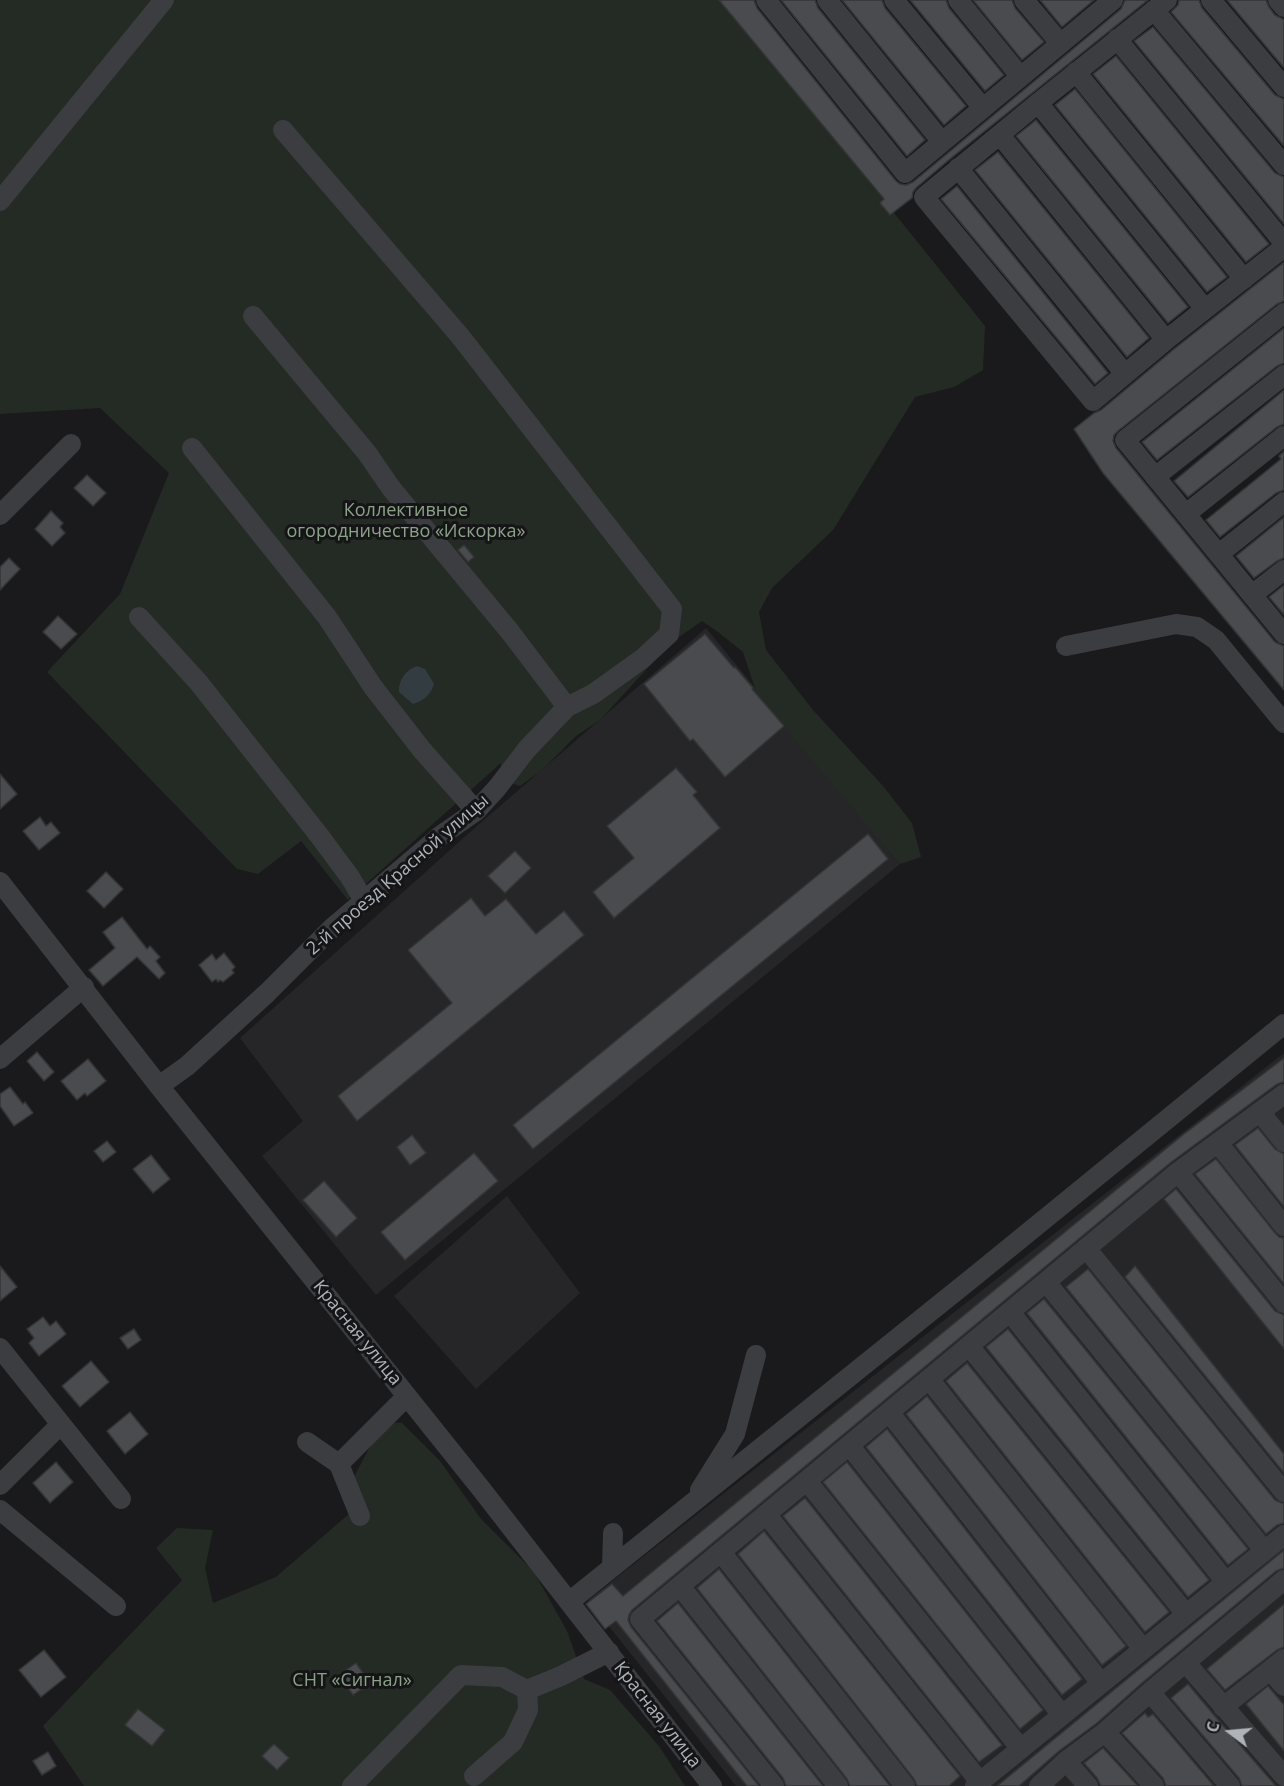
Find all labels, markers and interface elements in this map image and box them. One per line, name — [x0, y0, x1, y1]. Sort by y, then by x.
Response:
park label: Коллективное огородничество «Искорка» — [287, 500, 525, 542]
street label: 2-й проезд Красной улицы — [303, 790, 493, 960]
street label: Красная улица — [308, 1276, 406, 1390]
street label: Красная улица — [609, 1658, 705, 1772]
park label: СНТ «Сигнал» — [292, 1670, 412, 1692]
north arrow — [1200, 1702, 1260, 1762]
text: С — [1201, 1719, 1225, 1735]

